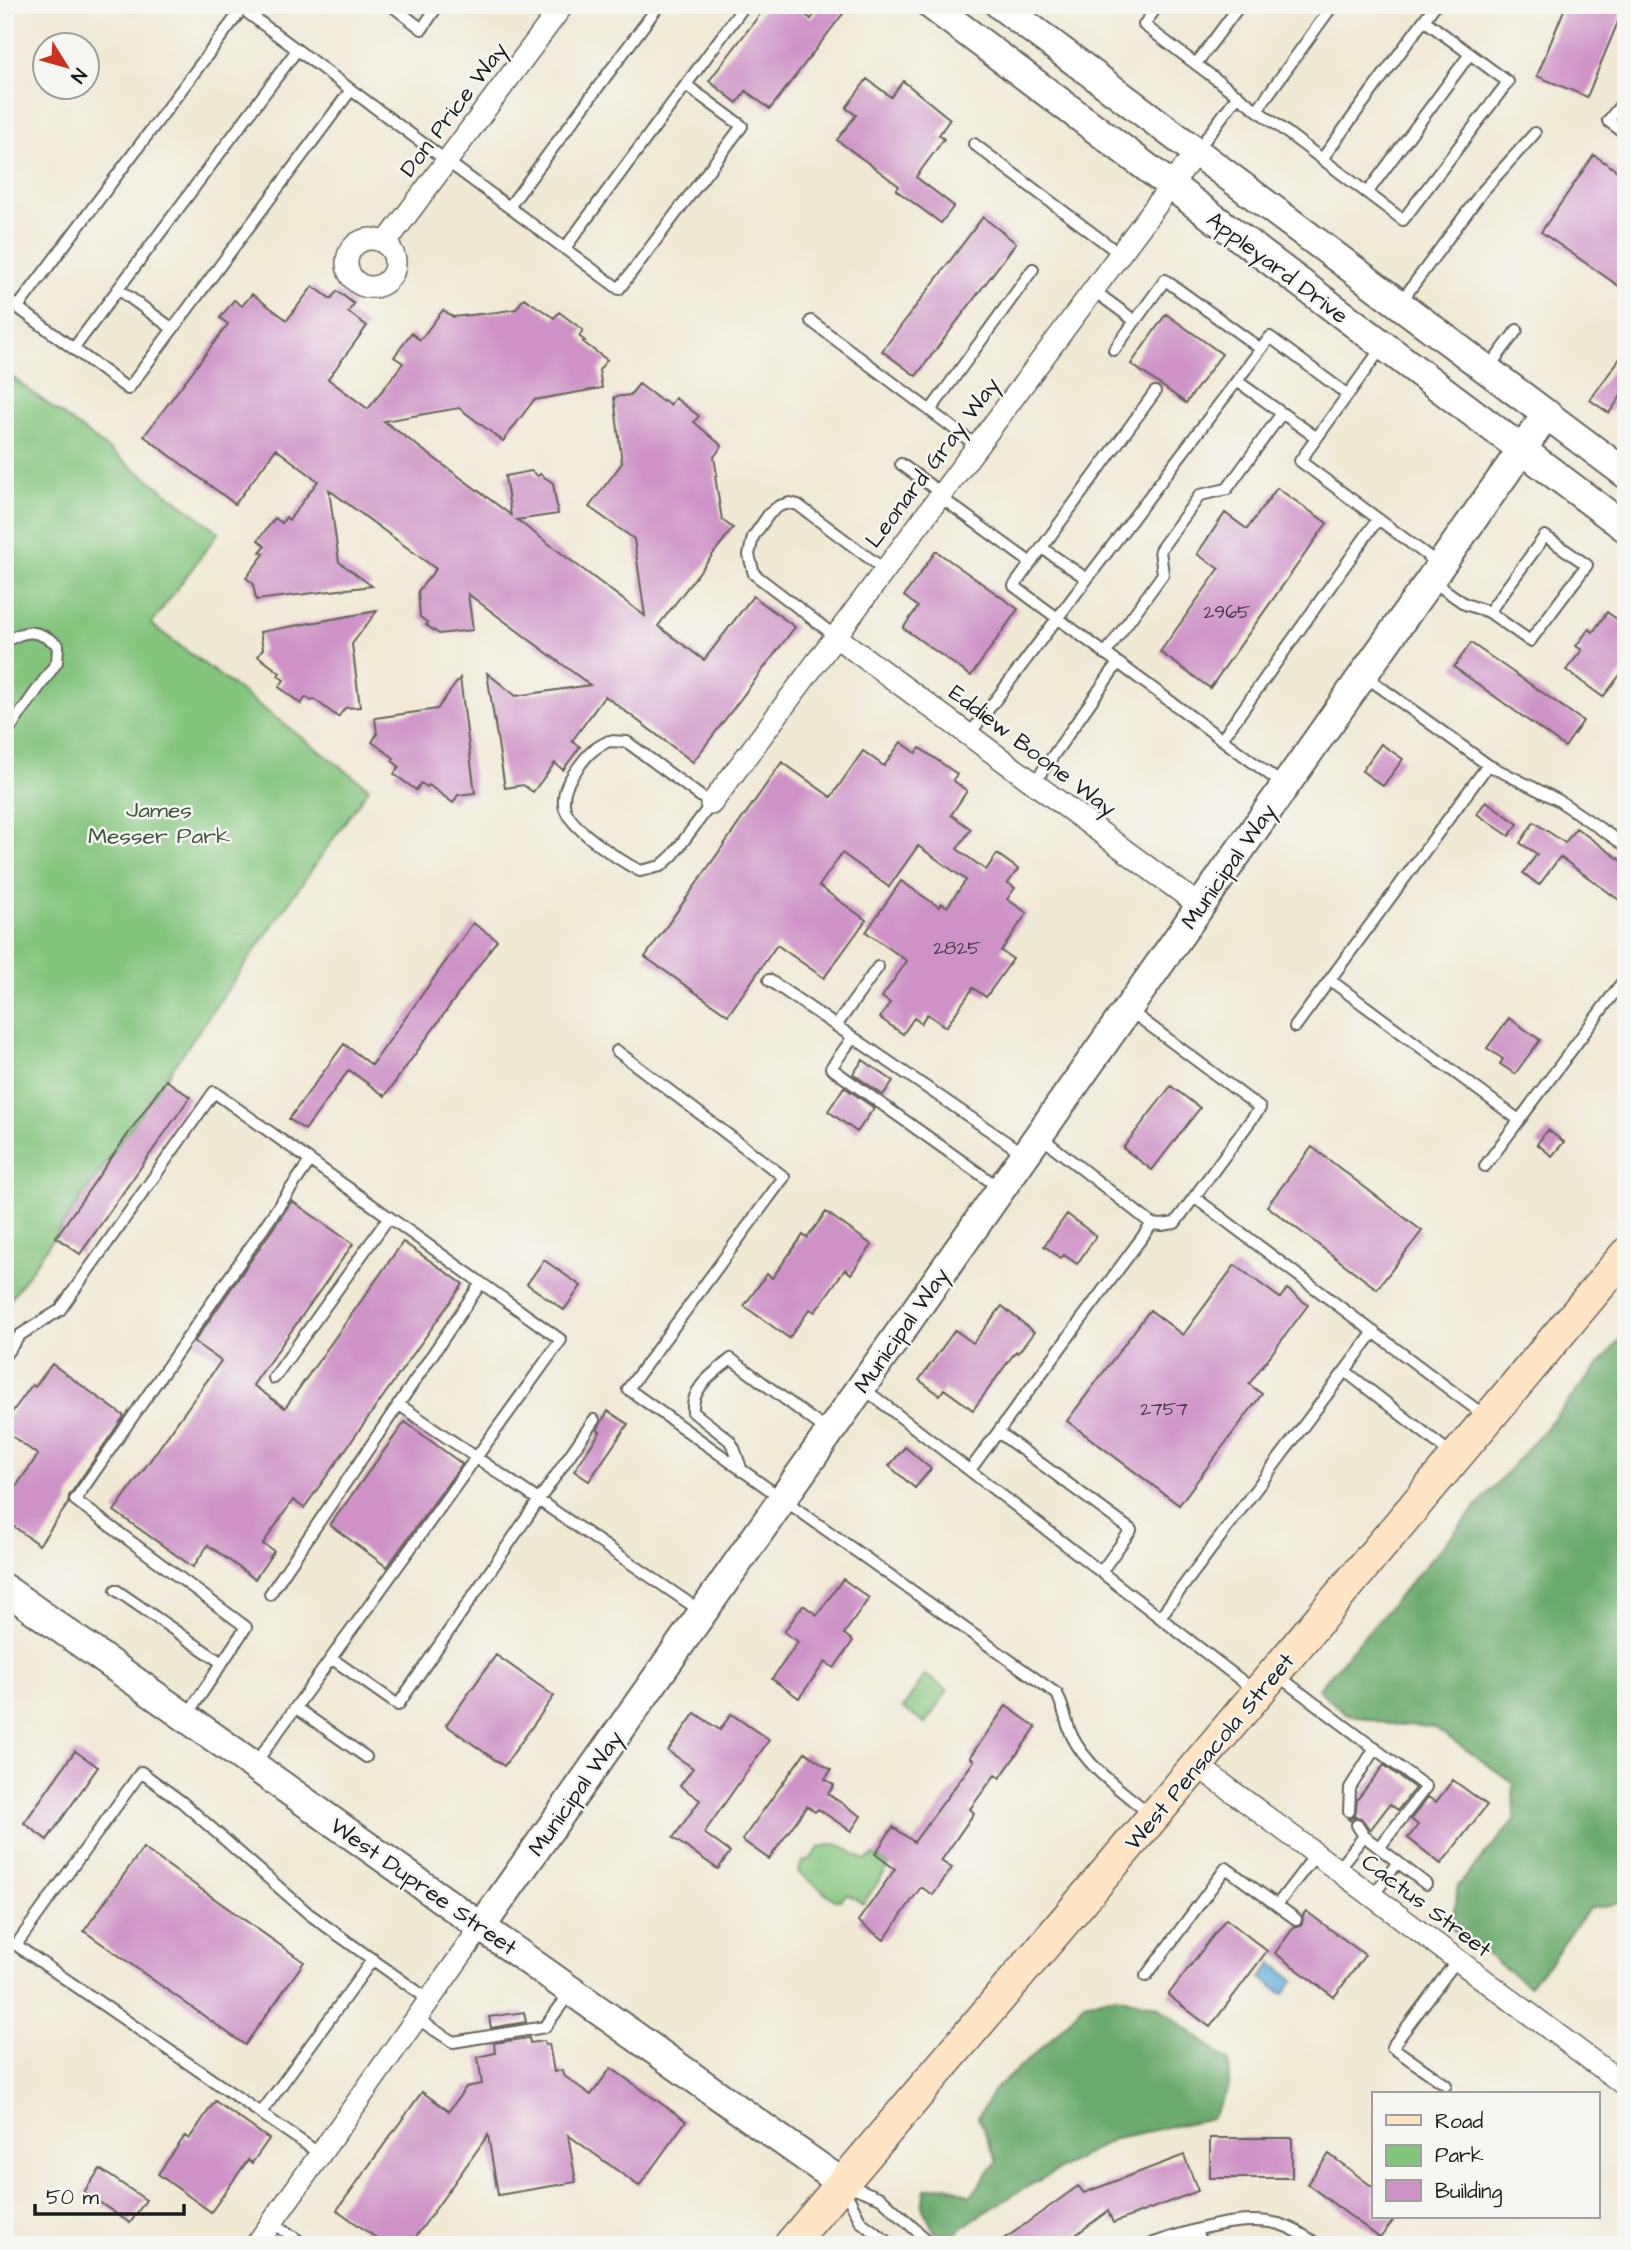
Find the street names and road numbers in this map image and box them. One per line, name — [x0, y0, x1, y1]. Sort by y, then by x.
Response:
street label: Don Price Way — [392, 35, 516, 184]
street label: Appleyard Drive — [1199, 204, 1355, 332]
street label: Leonard Gray Way — [858, 370, 1009, 555]
street label: Eddiew Boone Way — [941, 677, 1123, 825]
street label: Municipal Way — [1174, 797, 1285, 937]
street label: Municipal Way — [847, 1261, 958, 1401]
street label: West Pensacola Street — [1117, 1645, 1302, 1857]
street label: Municipal Way — [521, 1724, 632, 1864]
street label: West Dupree Street — [324, 1810, 524, 1964]
street label: Cactus Street — [1355, 1846, 1499, 1966]

